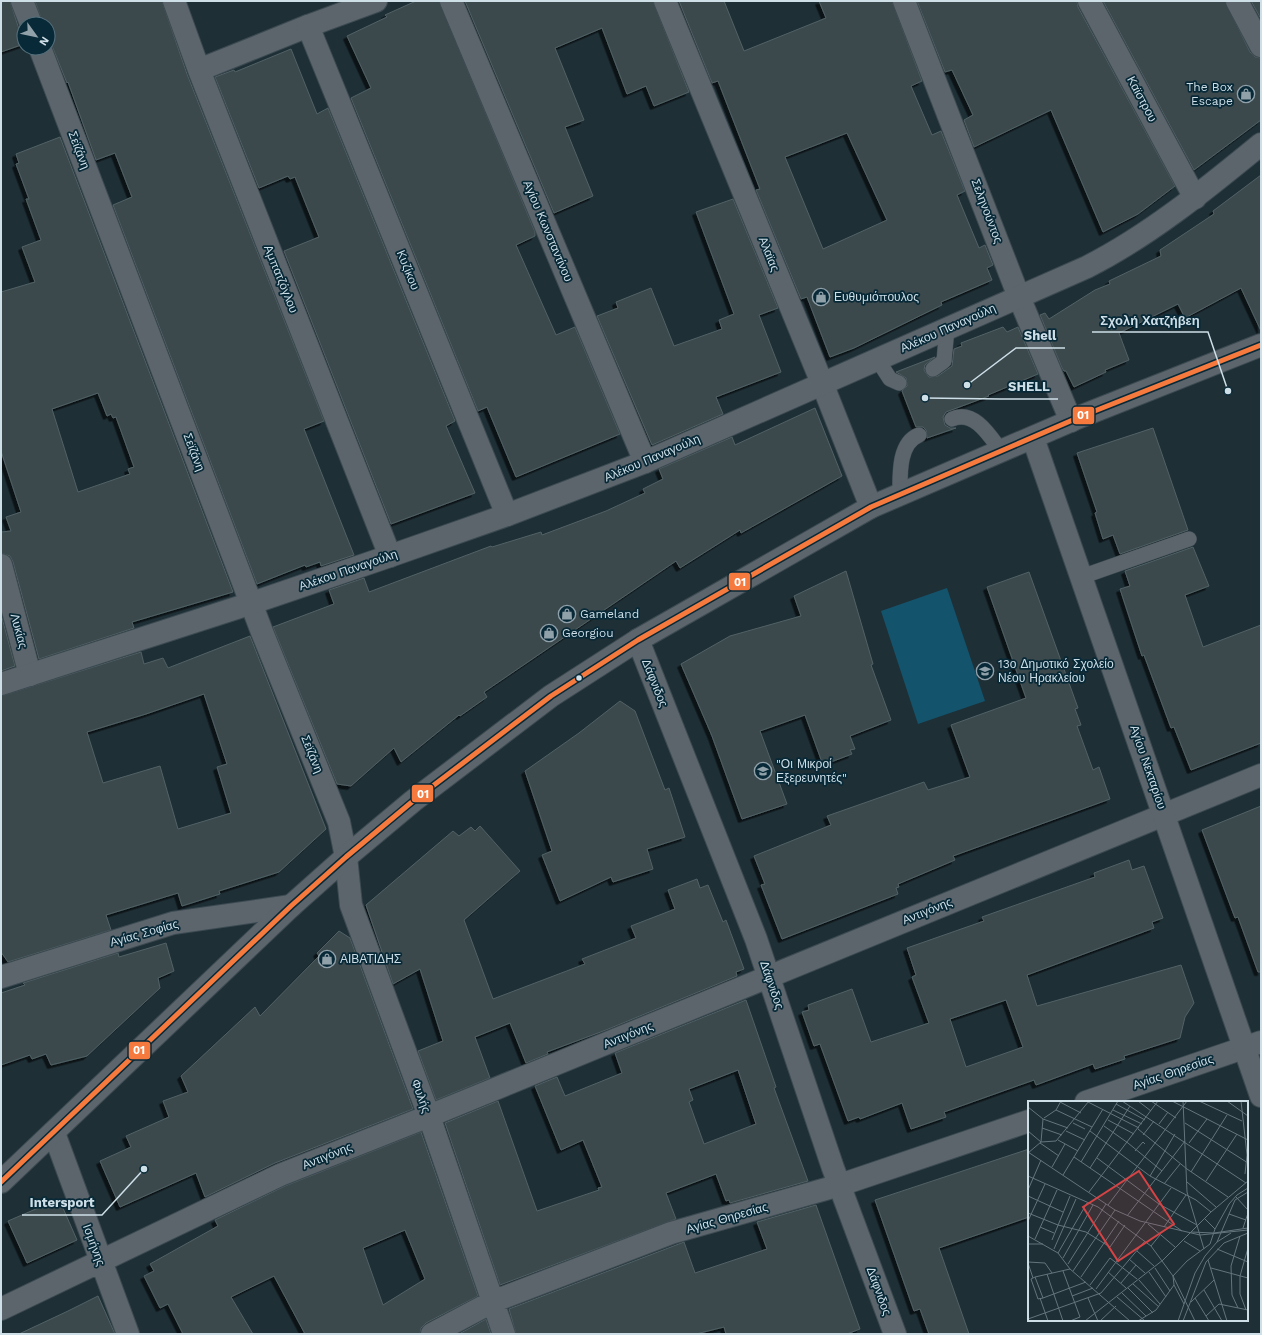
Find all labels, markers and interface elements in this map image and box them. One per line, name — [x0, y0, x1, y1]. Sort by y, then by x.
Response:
north arrow — [16, 16, 56, 56]
text: N — [36, 34, 52, 48]
street label: Καϊστρου — [1124, 74, 1160, 124]
place label: The Box Escape — [1186, 80, 1233, 108]
shop icon: The Box Escape — [1236, 84, 1256, 104]
street label: Σεϊζάνη — [65, 129, 93, 171]
street label: Σεληνούντος — [968, 177, 1006, 245]
street label: Αγίου Κωνσταντίνου — [520, 178, 576, 284]
street label: Αλαϊας — [756, 235, 782, 274]
street label: Αμπατζόγλου — [261, 243, 301, 315]
street label: Κυζίκου — [394, 248, 422, 292]
shop icon: Ευθυμιόπουλος — [811, 287, 831, 307]
place label: Ευθυμιόπουλος — [834, 290, 919, 304]
street label: Αλέκου Παναγούλη — [898, 301, 998, 355]
callout: Σχολή Χατζήβεη — [1092, 307, 1208, 332]
text: Σχολή Χατζήβεη — [1100, 313, 1200, 328]
callout: Shell — [1016, 323, 1065, 348]
text: Shell — [1024, 328, 1057, 343]
callout: SHELL — [1000, 374, 1058, 399]
text: SHELL — [1008, 379, 1050, 394]
line badge: 01 — [1072, 406, 1095, 425]
text: 01 — [1077, 409, 1089, 422]
street label: Σεϊζάνη — [180, 431, 208, 473]
street label: Αλέκου Παναγούλη — [602, 431, 702, 485]
street label: Αλέκου Παναγούλη — [297, 547, 399, 593]
line badge: 01 — [728, 572, 751, 591]
text: 01 — [734, 576, 746, 589]
shop icon: Gameland — [557, 604, 577, 624]
place label: Gameland — [580, 607, 639, 621]
street label: Λυκίας — [8, 612, 30, 650]
shop icon: Georgiou — [539, 623, 559, 643]
place label: Georgiou — [562, 626, 614, 640]
street label: Δάφνιδος — [639, 657, 671, 709]
place label: 13ο Δημοτικό Σχολείο Νέου Ηρακλείου — [998, 657, 1114, 685]
school or university icon: 13ο Δημοτικό Σχολείο Νέου Ηρακλείου — [975, 661, 995, 681]
unlabelled marker — [574, 673, 584, 683]
street label: Αγίου Νεκταρίου — [1127, 723, 1169, 811]
street label: Σεϊζάνη — [298, 733, 326, 775]
place label: "Οι Μικροί Εξερευνητές" — [776, 757, 847, 785]
school or university icon: "Οι Μικροί Εξερευνητές" — [753, 761, 773, 781]
line badge: 01 — [411, 784, 434, 803]
text: 01 — [417, 788, 429, 801]
street label: Αντιγόνης — [900, 895, 954, 927]
street label: Αγίας Σοφίας — [108, 916, 180, 949]
shop icon: ΑΙΒΑΤΙΔΗΣ — [317, 949, 337, 969]
place label: ΑΙΒΑΤΙΔΗΣ — [340, 952, 401, 966]
street label: Δάφνιδος — [757, 959, 787, 1011]
street label: Αντιγόνης — [601, 1019, 655, 1051]
line badge: 01 — [128, 1041, 151, 1060]
text: 01 — [133, 1044, 145, 1057]
street label: Αγίας Θηρεσίας — [1131, 1052, 1215, 1092]
street label: Φυλής — [409, 1077, 434, 1115]
inset map — [1028, 1101, 1248, 1321]
street label: Αντιγόνης — [300, 1140, 354, 1172]
callout: Intersport — [22, 1190, 102, 1215]
text: Intersport — [30, 1195, 95, 1210]
street label: Αγίας Θηρεσίας — [685, 1200, 770, 1236]
street label: Ισμήνης — [80, 1222, 108, 1268]
street label: Δάφνιδος — [864, 1265, 894, 1317]

